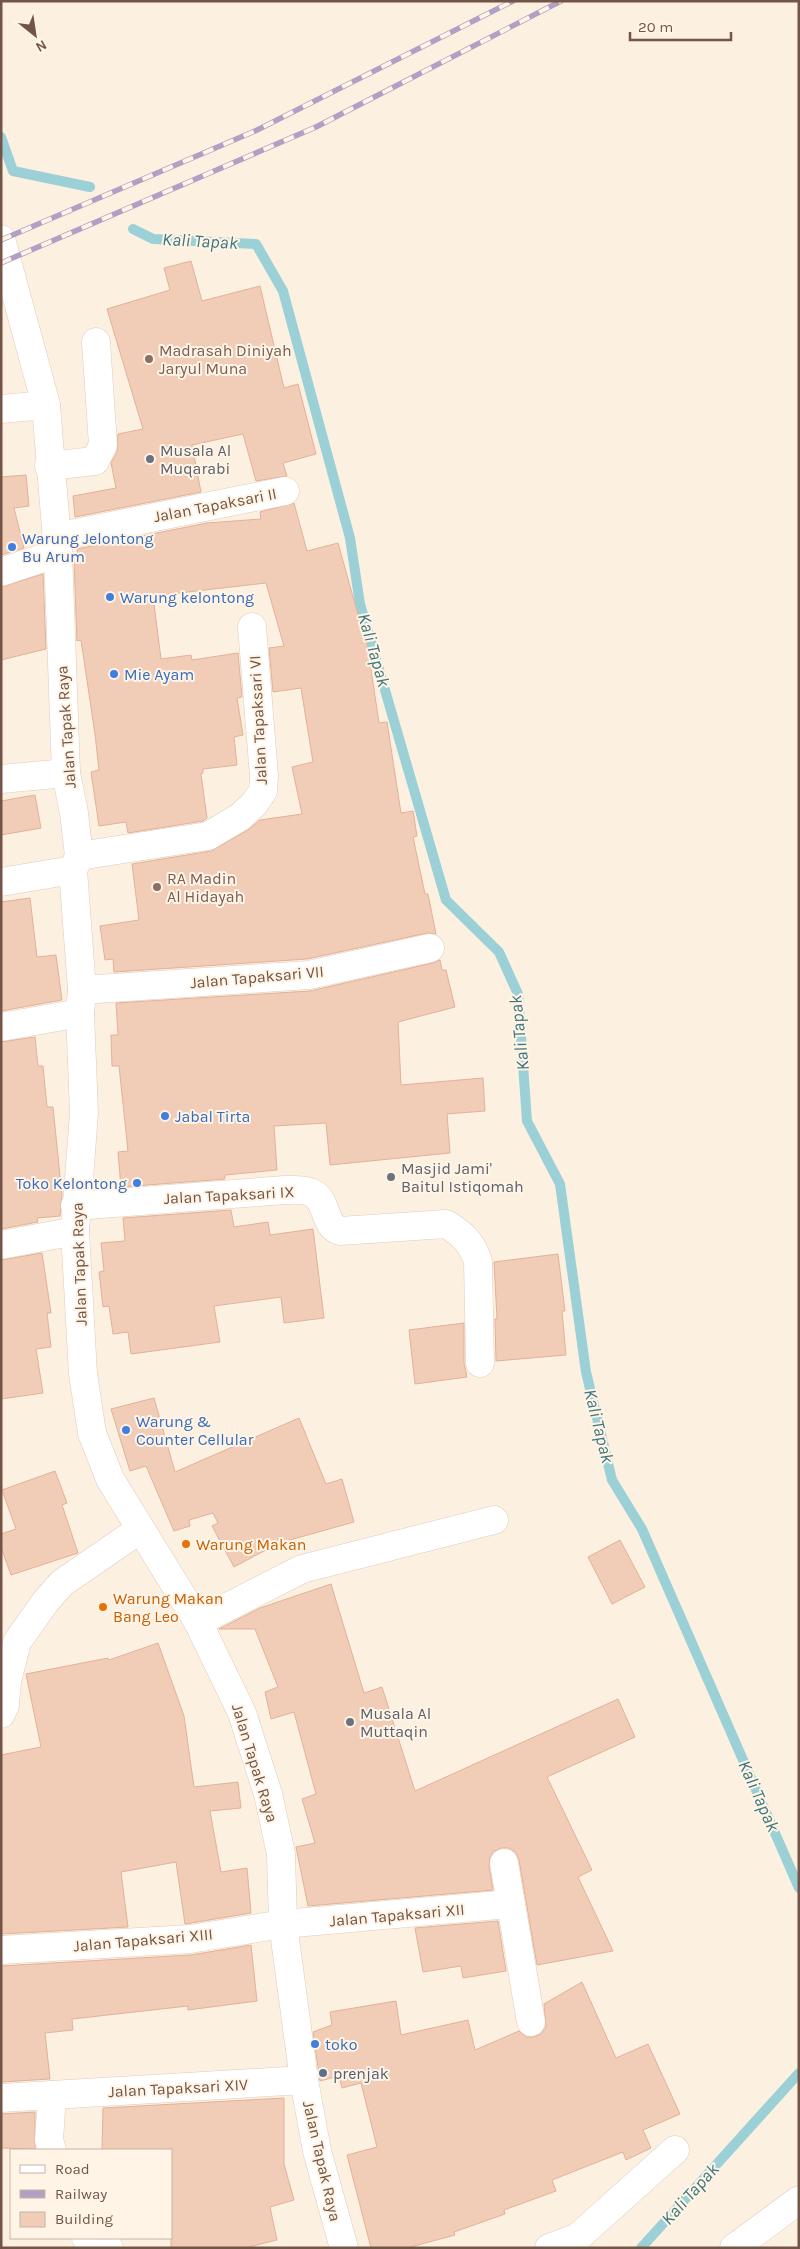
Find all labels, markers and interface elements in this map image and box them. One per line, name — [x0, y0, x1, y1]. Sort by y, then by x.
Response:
north arrow — [10, 10, 60, 60]
scale bar — [630, 10, 731, 42]
text: 20 m — [638, 18, 673, 36]
text: N — [33, 36, 50, 56]
water label: Kali Tapak — [162, 228, 239, 254]
place label: Madrasah Diniyah Jaryul Muna — [159, 341, 292, 378]
marker: Madrasah Diniyah Jaryul Muna — [143, 353, 155, 365]
place label: Musala Al Muqarabi — [160, 441, 231, 478]
marker: Musala Al Muqarabi — [144, 453, 156, 465]
street label: Jalan Tapaksari II — [152, 484, 278, 526]
place label: Warung Jelontong Bu Arum — [22, 529, 154, 566]
marker: Warung Jelontong Bu Arum — [6, 541, 18, 553]
place label: Warung kelontong — [120, 588, 254, 607]
marker: Warung kelontong — [104, 591, 116, 603]
water label: Kali Tapak — [353, 611, 395, 690]
street label: Jalan Tapaksari VI — [245, 655, 271, 785]
street label: Jalan Tapak Raya — [52, 665, 80, 789]
place label: Mie Ayam — [124, 665, 194, 684]
marker: Mie Ayam — [108, 668, 120, 680]
place label: RA Madin Al Hidayah — [167, 869, 244, 906]
marker: RA Madin Al Hidayah — [151, 881, 163, 893]
street label: Jalan Tapaksari VII — [189, 962, 325, 992]
water label: Kali Tapak — [504, 993, 534, 1072]
place label: Jabal Tirta — [175, 1107, 250, 1126]
marker: Jabal Tirta — [159, 1110, 171, 1122]
place label: Masjid Jami' Baitul Istiqomah — [401, 1159, 524, 1196]
marker: Masjid Jami' Baitul Istiqomah — [385, 1171, 397, 1183]
place label: Toko Kelontong — [16, 1174, 127, 1193]
marker: Toko Kelontong — [131, 1177, 143, 1189]
street label: Jalan Tapaksari IX — [163, 1182, 295, 1208]
street label: Jalan Tapak Raya — [67, 1202, 91, 1326]
water label: Kali Tapak — [579, 1387, 619, 1466]
place label: Warung & Counter Cellular — [136, 1412, 254, 1449]
marker: Warung & Counter Cellular — [120, 1424, 132, 1436]
place label: Warung Makan — [196, 1535, 306, 1554]
marker: Warung Makan — [180, 1538, 192, 1550]
place label: Warung Makan Bang Leo — [113, 1589, 223, 1626]
marker: Warung Makan Bang Leo — [97, 1601, 109, 1613]
street label: Jalan Tapak Raya — [228, 1701, 282, 1825]
place label: Musala Al Muttaqin — [360, 1704, 431, 1741]
marker: Musala Al Muttaqin — [344, 1716, 356, 1728]
water label: Kali Tapak — [734, 1757, 785, 1836]
street label: Jalan Tapaksari XII — [329, 1900, 465, 1930]
street label: Jalan Tapaksari XIII — [72, 1924, 214, 1956]
place label: toko — [325, 2035, 358, 2054]
marker: toko — [309, 2038, 321, 2050]
place label: prenjak — [333, 2064, 389, 2083]
marker: prenjak — [317, 2067, 329, 2079]
street label: Jalan Tapaksari XIV — [108, 2075, 248, 2101]
street label: Jalan Tapak Raya — [299, 2099, 345, 2223]
legend — [10, 2149, 172, 2239]
water label: Kali Tapak — [656, 2158, 724, 2230]
text: Road — [55, 2160, 90, 2178]
text: Railway — [55, 2185, 107, 2203]
text: Building — [55, 2210, 113, 2228]

